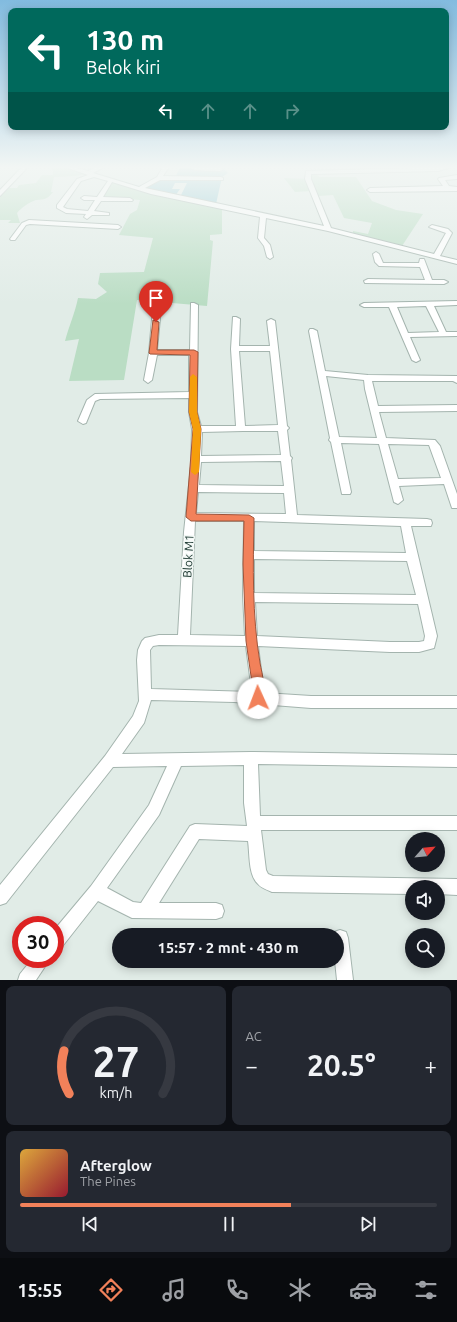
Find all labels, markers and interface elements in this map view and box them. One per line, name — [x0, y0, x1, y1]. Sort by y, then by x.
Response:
icon: left — [20, 24, 72, 76]
text: 130 m — [86, 24, 164, 55]
text: Belok kiri — [86, 57, 160, 77]
icon: left — [155, 100, 177, 122]
icon: ahead — [197, 100, 219, 122]
icon: ahead — [239, 100, 261, 122]
icon: right — [281, 100, 303, 122]
pin — [139, 281, 173, 322]
icon: arrive — [145, 287, 167, 309]
street label: Blok M1 — [180, 534, 196, 578]
position arrow — [237, 677, 279, 719]
north arrow — [405, 832, 445, 872]
map controls — [405, 832, 445, 968]
button: sound — [405, 880, 445, 920]
speed limit sign: 30 — [12, 916, 64, 968]
button: search — [405, 928, 445, 968]
text: 15:57 · 2 mnt · 430 m — [157, 939, 299, 956]
text: AC — [246, 1029, 262, 1043]
text: 27 — [92, 1037, 139, 1084]
text: 20.5° — [307, 1048, 376, 1082]
text: − — [246, 1053, 258, 1078]
text: + — [425, 1053, 437, 1078]
text: km/h — [99, 1084, 132, 1100]
text: Afterglow — [80, 1157, 152, 1174]
text: The Pines — [80, 1174, 136, 1188]
icon: previous — [79, 1213, 101, 1235]
icon: pause — [218, 1213, 240, 1235]
icon: next — [357, 1213, 379, 1235]
icon: directions — [97, 1276, 125, 1304]
icon: music — [160, 1276, 188, 1304]
icon: phone — [223, 1276, 251, 1304]
icon: climate — [286, 1276, 314, 1304]
icon: car — [349, 1276, 377, 1304]
icon: filters — [412, 1276, 440, 1304]
text: 15:55 — [17, 1280, 62, 1300]

